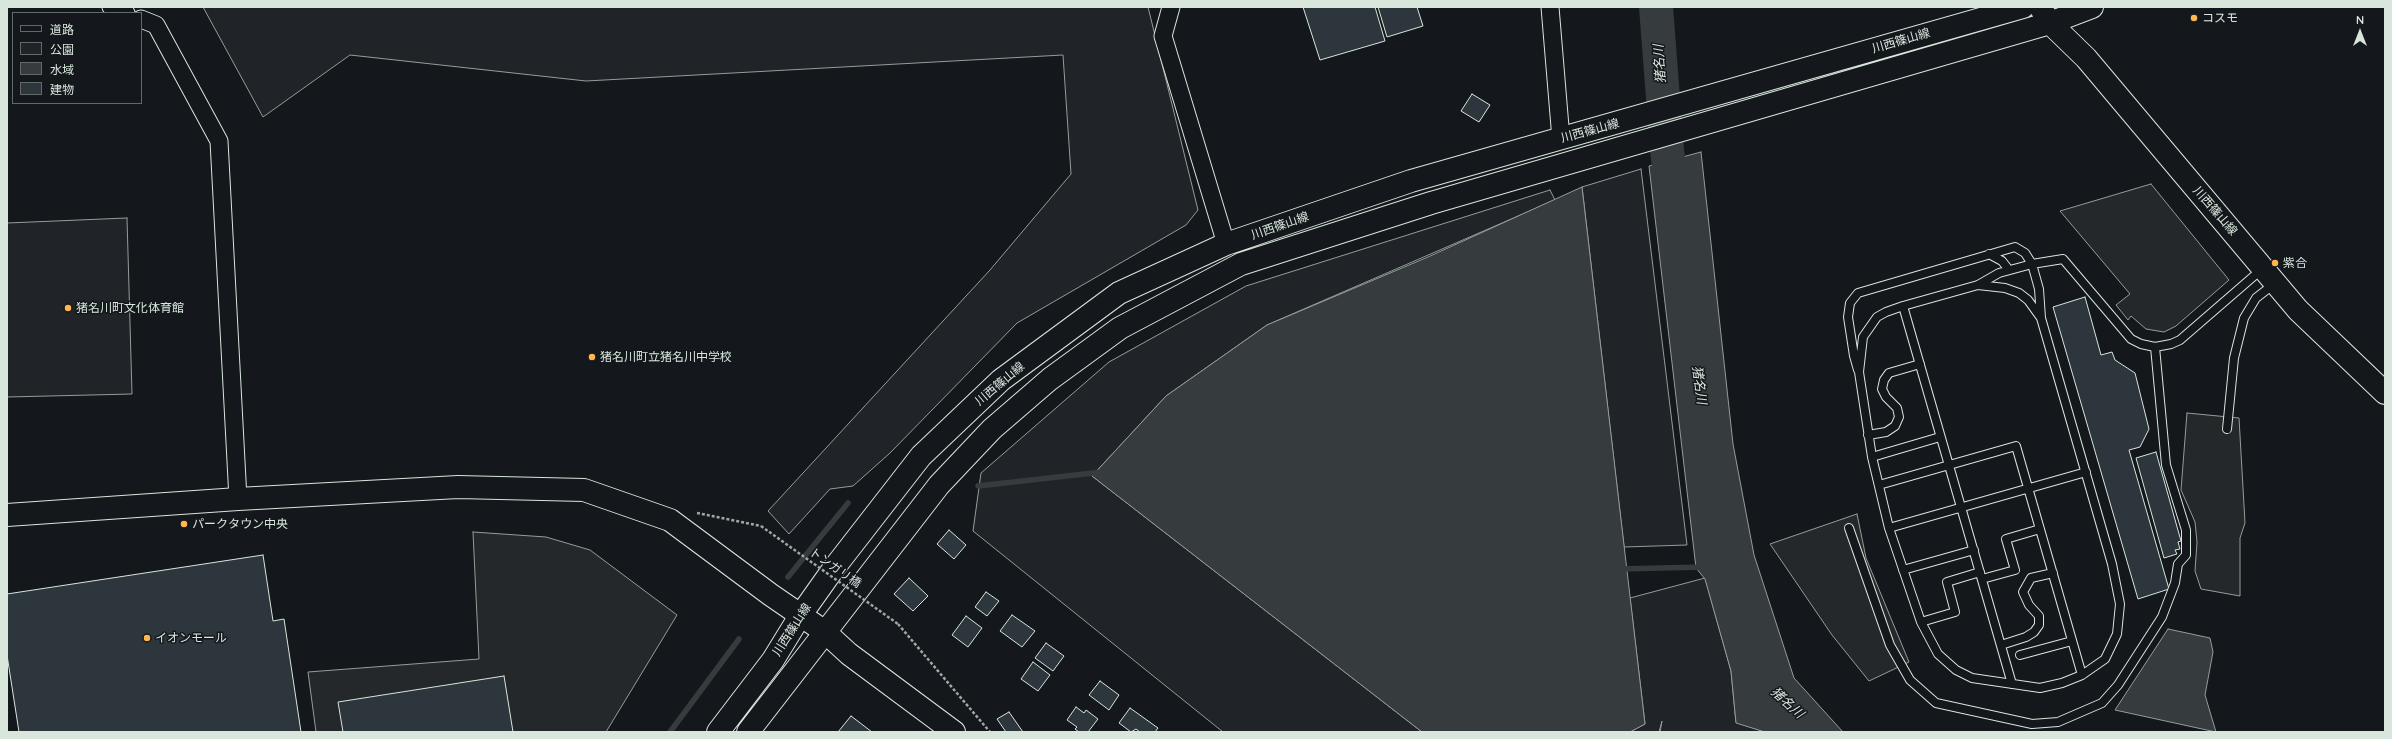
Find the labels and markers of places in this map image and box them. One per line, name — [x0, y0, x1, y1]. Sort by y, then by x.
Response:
place label: コスモ — [2202, 11, 2238, 25]
marker: コスモ — [2189, 13, 2199, 23]
place label: 紫合 — [2283, 256, 2307, 270]
marker: 紫合 — [2270, 258, 2280, 268]
place label: 猪名川町文化体育館 — [76, 301, 184, 315]
marker: 猪名川町文化体育館 — [63, 303, 73, 313]
place label: 猪名川町立猪名川中学校 — [600, 350, 732, 364]
marker: 猪名川町立猪名川中学校 — [587, 352, 597, 362]
place label: パークタウン中央 — [192, 517, 288, 531]
marker: パークタウン中央 — [179, 519, 189, 529]
place label: イオンモール — [155, 631, 227, 645]
marker: イオンモール — [142, 633, 152, 643]

